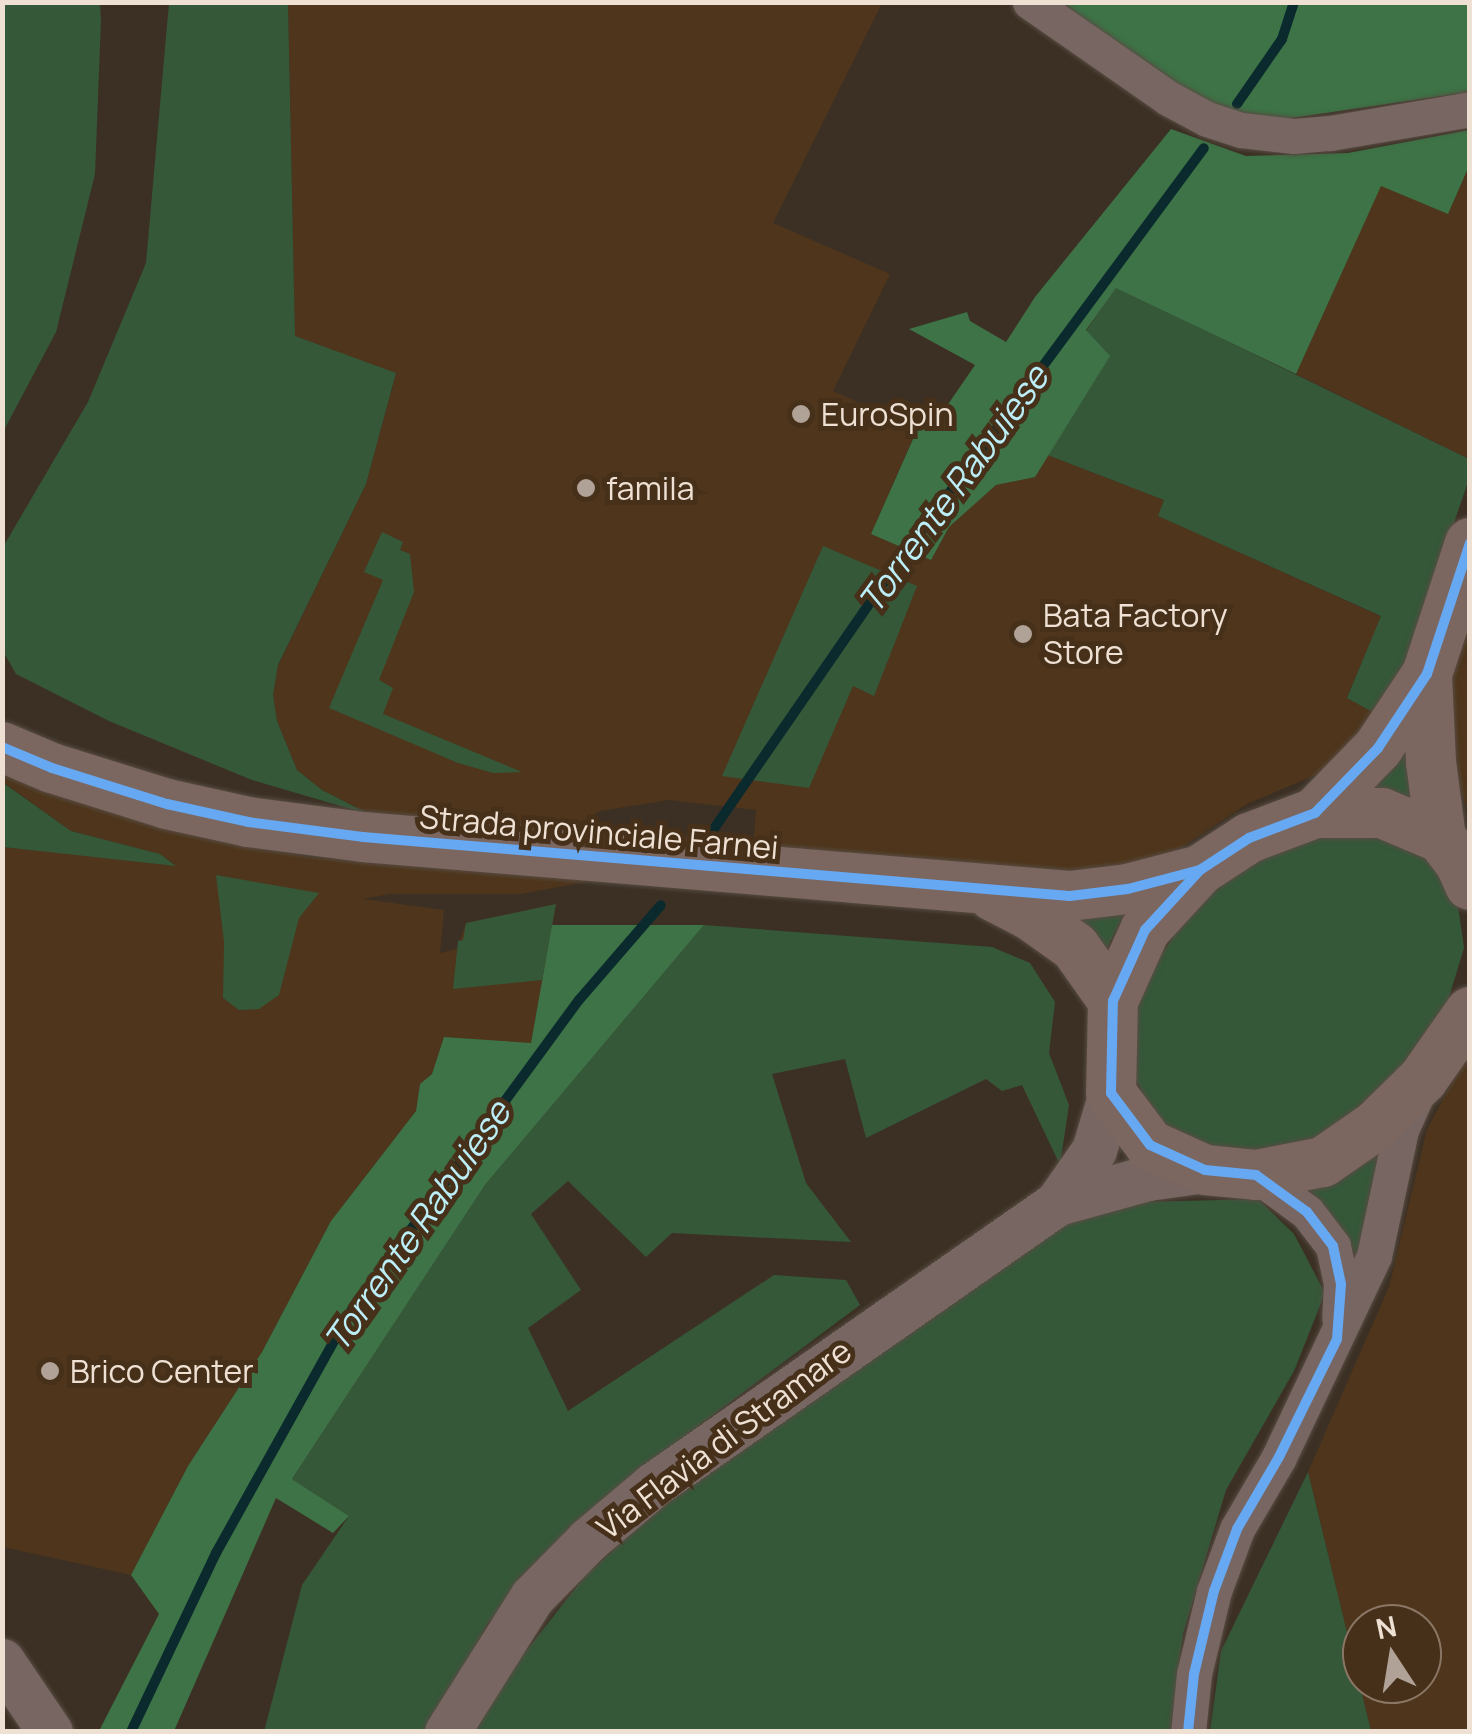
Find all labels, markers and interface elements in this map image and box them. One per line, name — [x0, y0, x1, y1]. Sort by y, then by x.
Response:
water label: Torrente Rabuiese — [849, 357, 1057, 621]
place label: EuroSpin — [821, 395, 954, 433]
marker: EuroSpin — [790, 403, 812, 425]
place label: famila — [606, 469, 694, 507]
marker: famila — [575, 477, 597, 499]
place label: Bata Factory Store — [1043, 597, 1228, 672]
marker: Bata Factory Store — [1012, 623, 1034, 645]
street label: Strada provinciale Farnei — [418, 797, 780, 867]
water label: Torrente Rabuiese — [315, 1093, 519, 1359]
street label: Via Flavia di Stramare — [590, 1331, 858, 1547]
place label: Brico Center — [70, 1352, 254, 1390]
marker: Brico Center — [39, 1360, 61, 1382]
north arrow — [1342, 1604, 1442, 1704]
text: N — [1372, 1606, 1400, 1647]

